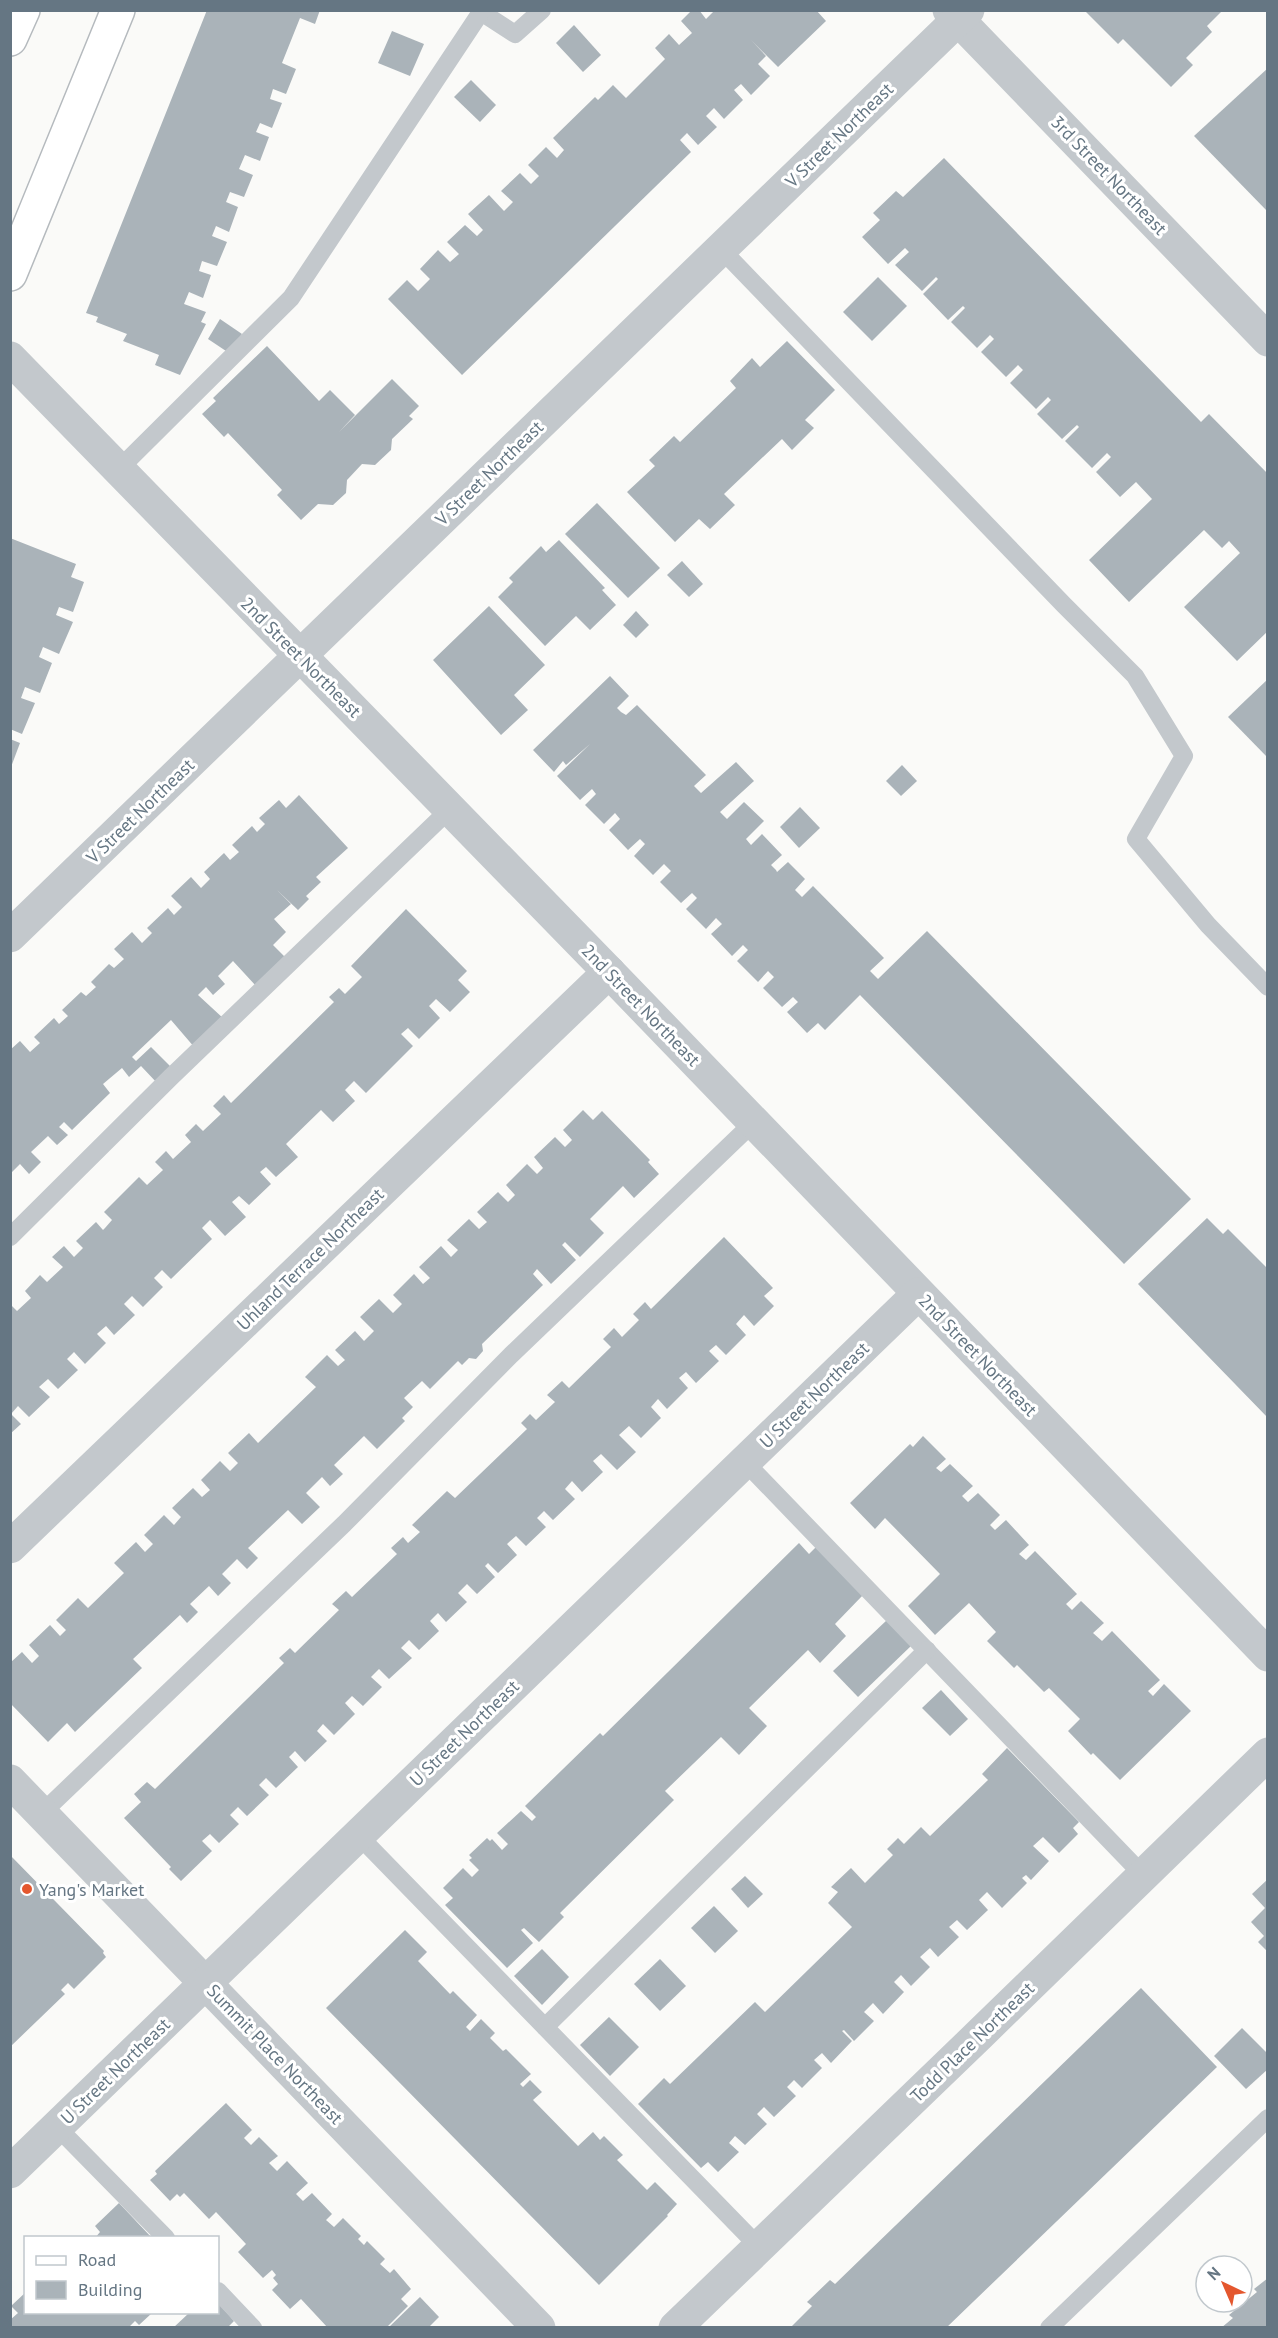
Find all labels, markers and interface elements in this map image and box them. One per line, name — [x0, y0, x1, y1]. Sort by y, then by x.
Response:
street label: V Street Northeast — [779, 78, 898, 193]
street label: 3rd Street Northeast — [1046, 110, 1172, 240]
street label: V Street Northeast — [429, 416, 548, 531]
street label: 2nd Street Northeast — [236, 592, 366, 722]
street label: V Street Northeast — [80, 754, 199, 869]
street label: 2nd Street Northeast — [577, 939, 705, 1071]
street label: Uhland Terrace Northeast — [232, 1183, 388, 1335]
street label: 2nd Street Northeast — [914, 1289, 1042, 1421]
street label: U Street Northeast — [754, 1337, 874, 1453]
street label: U Street Northeast — [404, 1675, 524, 1791]
place label: Yang's Market — [39, 1878, 144, 1901]
marker: Yang's Market — [20, 1882, 34, 1896]
street label: Todd Place Northeast — [905, 1977, 1039, 2107]
street label: Summit Place Northeast — [202, 1979, 348, 2129]
street label: U Street Northeast — [55, 2013, 175, 2129]
legend — [24, 2236, 219, 2314]
text: Road — [78, 2248, 116, 2271]
north arrow — [1194, 2254, 1254, 2314]
text: N — [1203, 2262, 1224, 2284]
text: Building — [78, 2278, 142, 2301]

